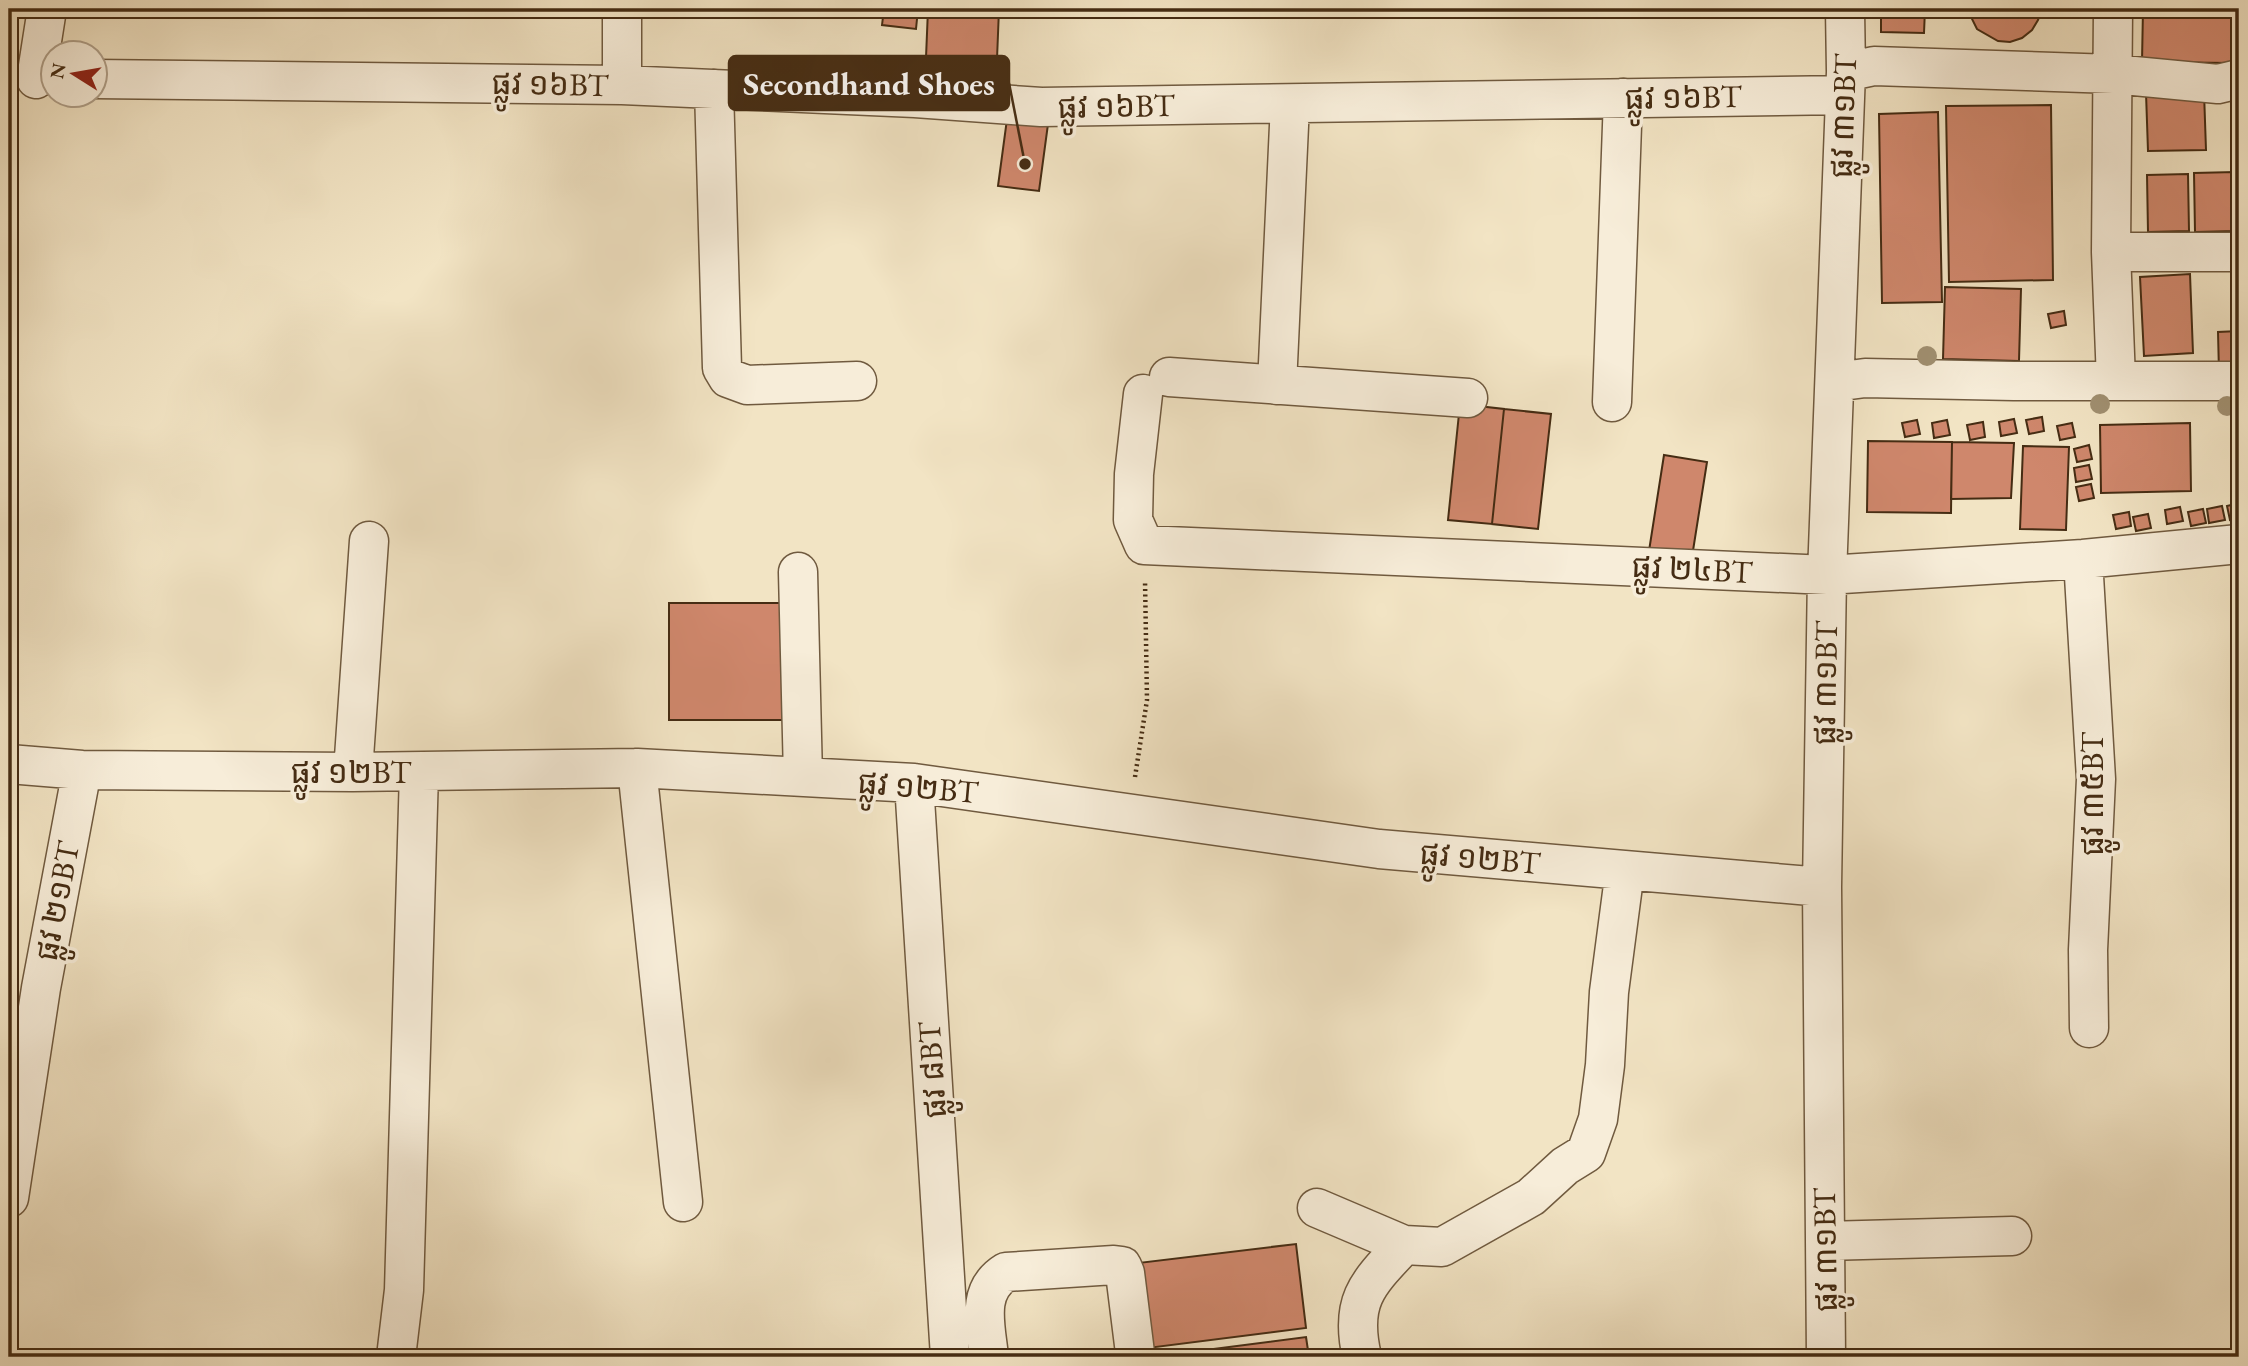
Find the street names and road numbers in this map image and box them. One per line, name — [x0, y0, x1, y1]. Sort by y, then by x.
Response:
street label: ផ្លូវ ៣១BT — [1820, 52, 1874, 179]
street label: ផ្លូវ ១៦BT — [491, 62, 610, 114]
street label: ផ្លូវ ១៦BT — [1624, 75, 1743, 126]
street label: ផ្លូវ ១៦BT — [1057, 84, 1176, 135]
street label: ផ្លូវ ២៤BT — [1630, 545, 1754, 601]
street label: ផ្លូវ ៣១BT — [1803, 620, 1855, 746]
street label: ផ្លូវ ៣៥BT — [2071, 731, 2120, 856]
street label: ផ្លូវ ១២BT — [290, 751, 412, 800]
street label: ផ្លូវ ១២BT — [855, 761, 981, 821]
street label: ផ្លូវ ១២BT — [1417, 832, 1543, 892]
street label: ផ្លូវ ២១BT — [25, 837, 97, 966]
street label: ផ្លូវ ៨BT — [908, 1019, 964, 1120]
street label: ផ្លូវ ៣១BT — [1803, 1187, 1855, 1313]

